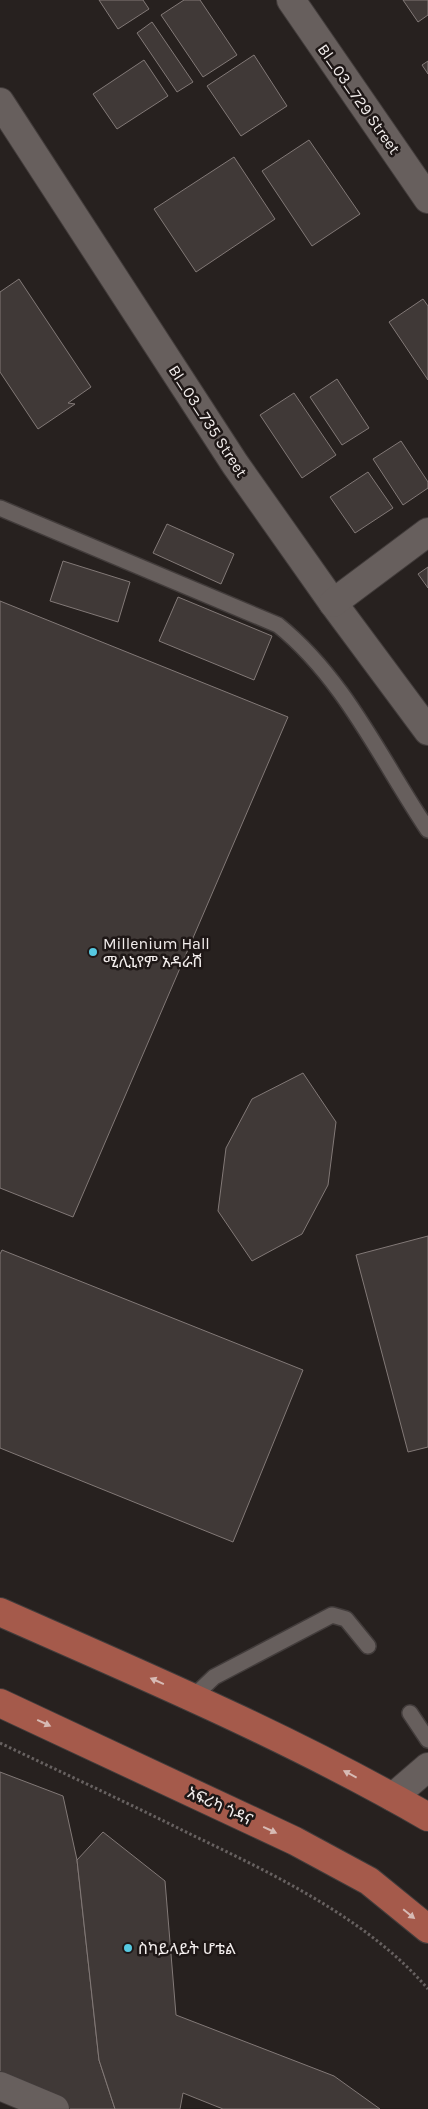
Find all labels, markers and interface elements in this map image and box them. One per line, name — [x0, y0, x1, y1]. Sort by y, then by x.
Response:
street label: Bl_03_729 Street — [314, 40, 404, 158]
street label: Bl_03_735 Street — [165, 361, 251, 481]
place label: Millenium Hall ሚሊኒየም አዳራሽ — [103, 934, 210, 971]
marker: Millenium Hall ሚሊኒየም አዳራሽ — [87, 946, 99, 958]
one-way arrow — [150, 1677, 164, 1685]
one-way arrow — [37, 1720, 51, 1728]
one-way arrow — [344, 1770, 357, 1779]
street label: አፍሪካ ጎዳና — [184, 1783, 256, 1829]
one-way arrow — [263, 1825, 278, 1834]
one-way arrow — [402, 1908, 415, 1919]
place label: ስካይላይት ሆቴል — [138, 1939, 236, 1958]
marker: ስካይላይት ሆቴል — [122, 1942, 134, 1954]

